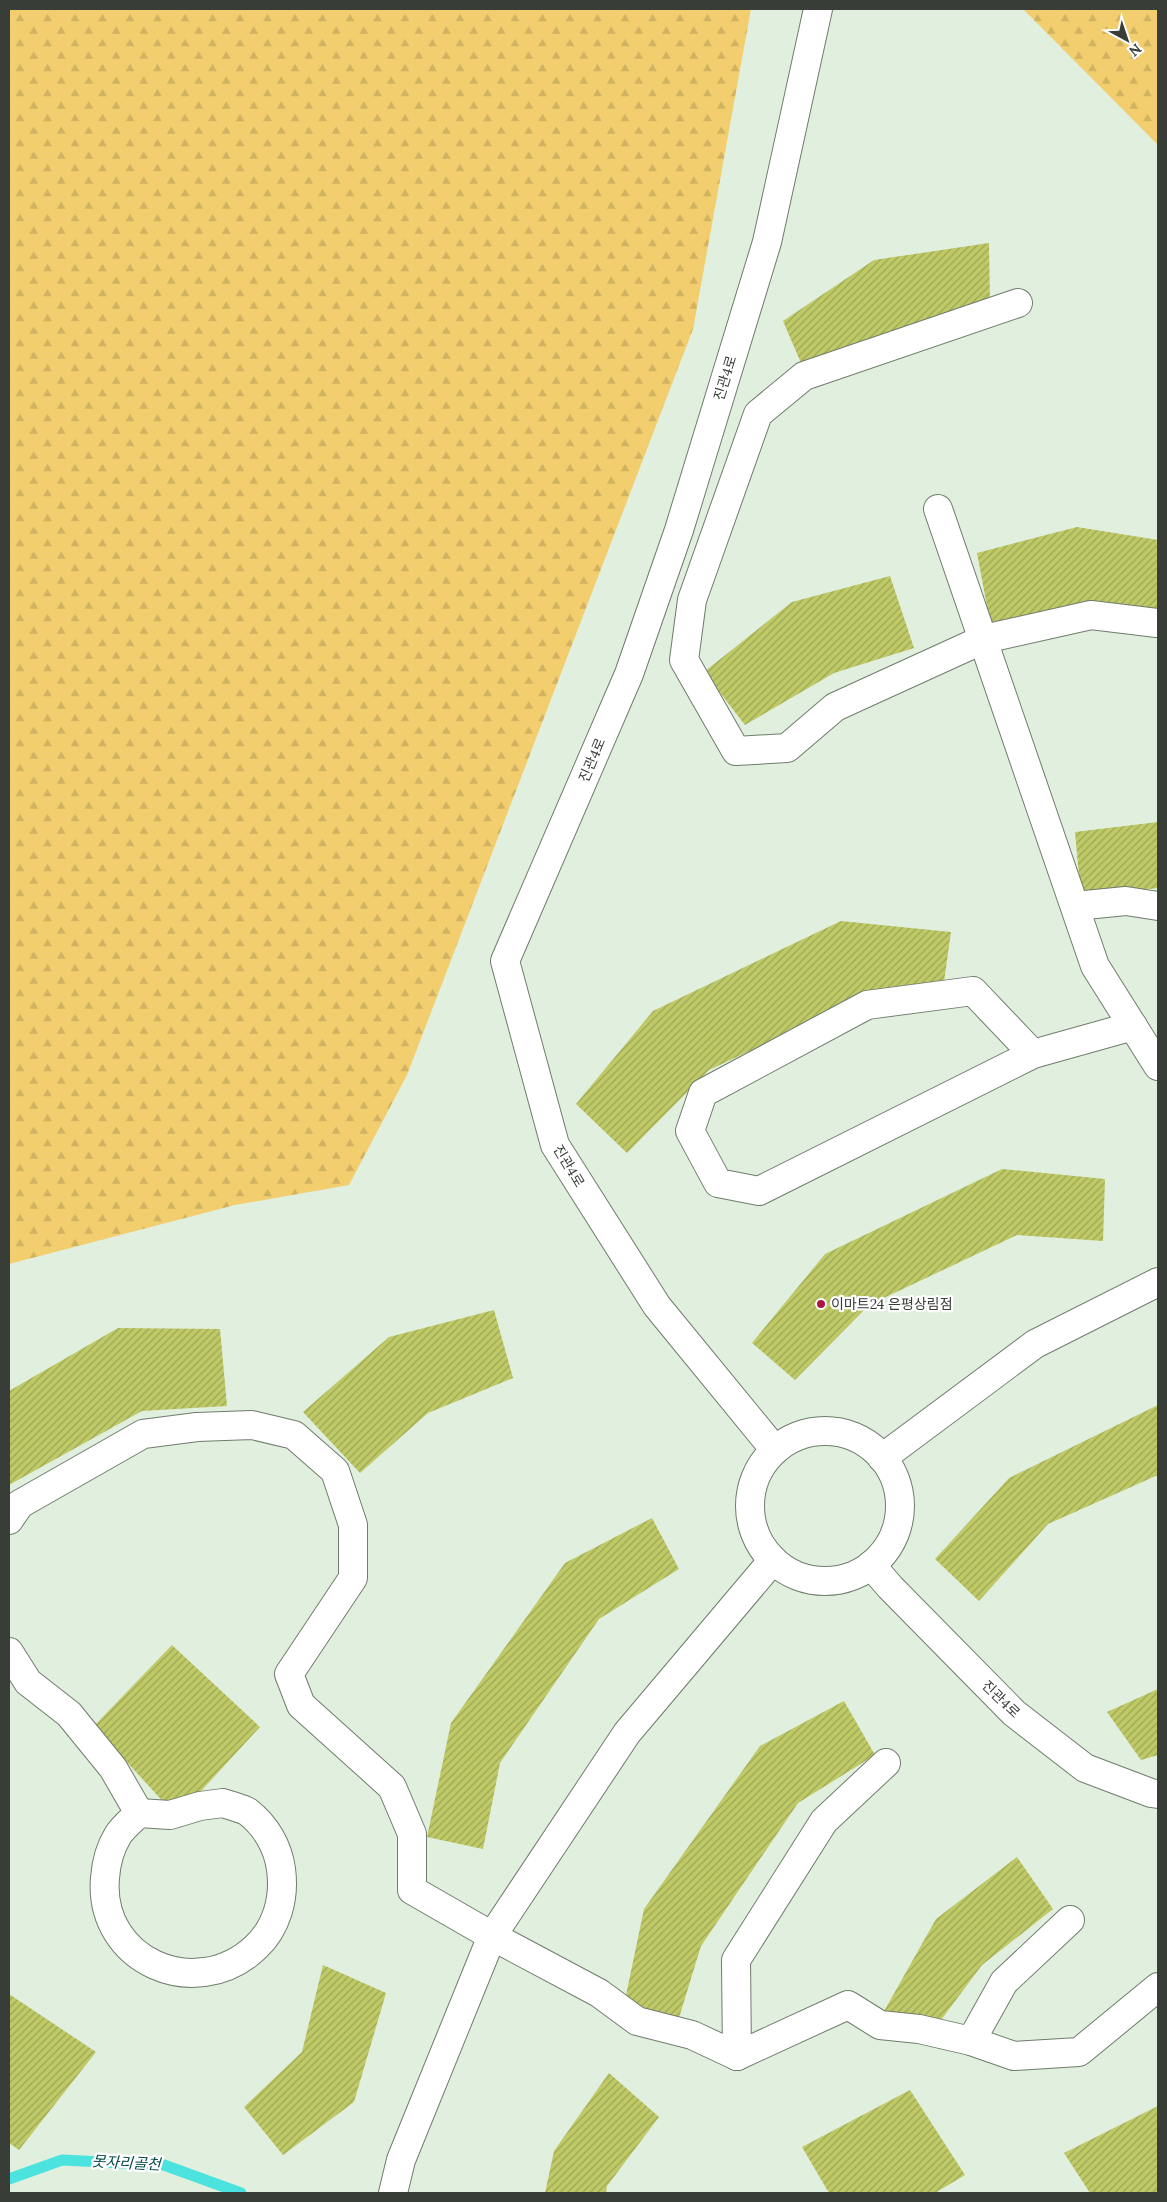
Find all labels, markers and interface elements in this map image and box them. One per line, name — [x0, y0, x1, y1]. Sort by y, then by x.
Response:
north arrow — [1102, 15, 1152, 65]
text: N — [1125, 40, 1145, 60]
street label: 진관4로 — [710, 353, 740, 403]
street label: 진관4로 — [575, 735, 609, 785]
street label: 진관4로 — [549, 1142, 589, 1191]
place label: 이마트24 은평상림점 — [831, 1295, 953, 1313]
marker: 이마트24 은평상림점 — [815, 1298, 827, 1310]
street label: 진관4로 — [978, 1676, 1024, 1722]
water label: 못자리골천 — [91, 2151, 163, 2174]

